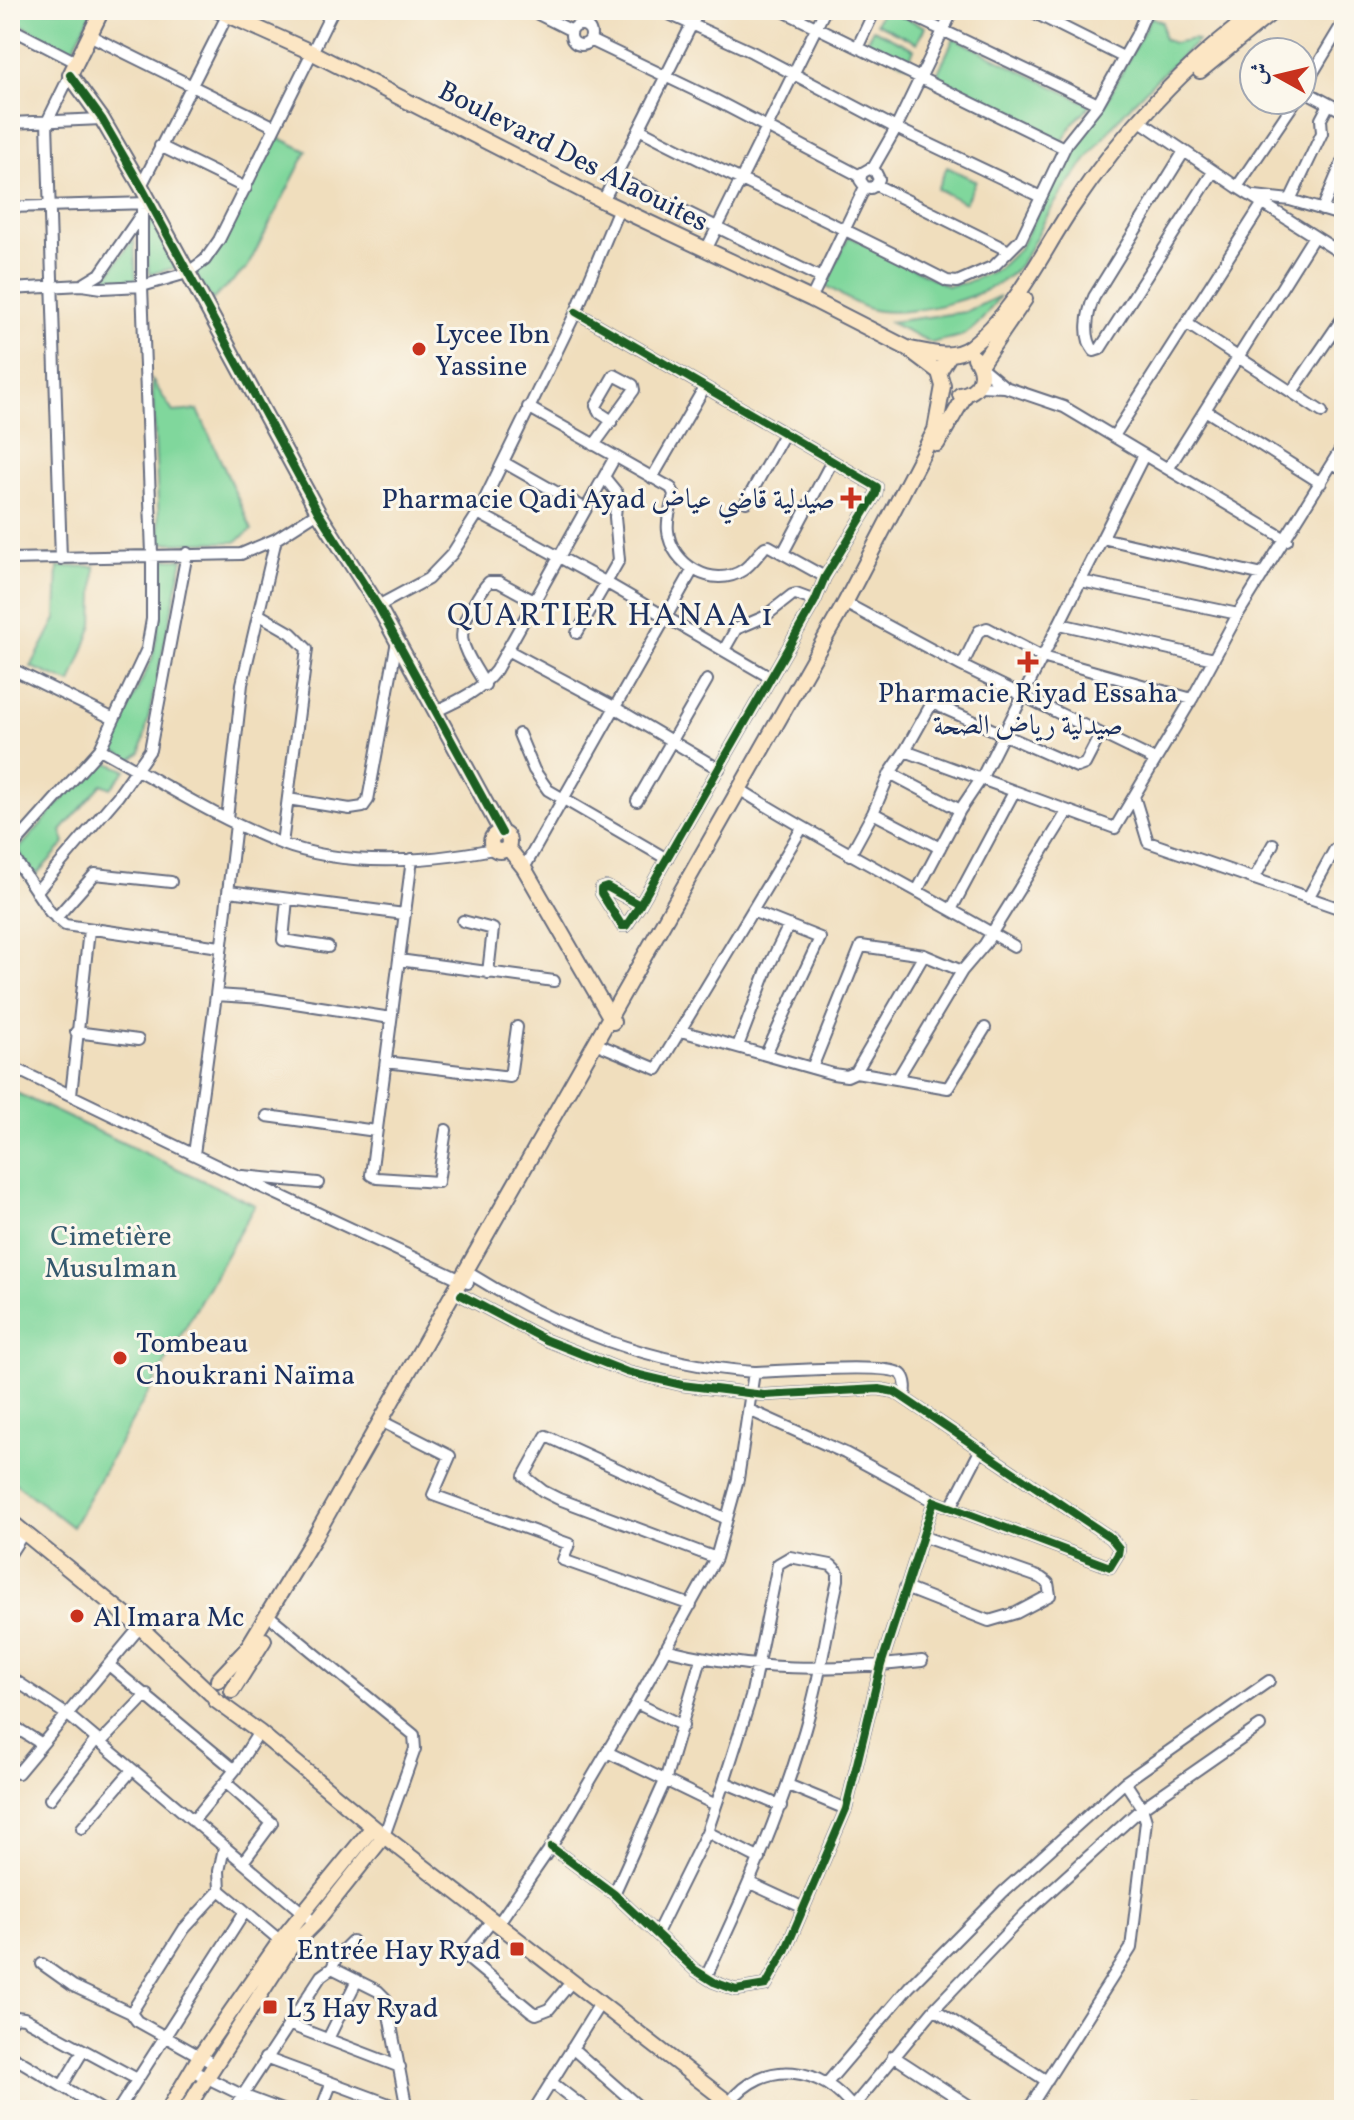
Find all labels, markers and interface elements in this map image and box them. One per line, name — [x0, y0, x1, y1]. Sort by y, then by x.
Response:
north arrow — [1238, 36, 1318, 116]
text: ش — [1244, 61, 1278, 87]
street label: Boulevard Des Alaouites — [431, 72, 715, 242]
place label: Lycee Ibn Yassine — [435, 316, 550, 387]
marker: Lycee Ibn Yassine — [410, 340, 428, 358]
place label: Pharmacie Qadi Ayad صيدلية قاضي عياض — [381, 481, 835, 525]
marker: Pharmacie Qadi Ayad صيدلية قاضي عياض — [842, 489, 860, 507]
district label: QUARTIER HANAA 1 — [447, 595, 775, 639]
marker: Pharmacie Riyad Essaha صيدلية رياض الصحة — [1019, 653, 1037, 671]
place label: Pharmacie Riyad Essaha صيدلية رياض الصحة — [878, 675, 1178, 746]
park label: Cimetière Musulman — [45, 1218, 177, 1289]
place label: Tombeau Choukrani Naïma — [136, 1325, 355, 1396]
marker: Tombeau Choukrani Naïma — [111, 1349, 129, 1367]
place label: Al Imara Mc — [93, 1599, 245, 1638]
marker: Al Imara Mc — [68, 1607, 86, 1625]
place label: Entrée Hay Ryad — [297, 1932, 501, 1971]
marker: Entrée Hay Ryad — [508, 1940, 526, 1958]
place label: L3 Hay Ryad — [286, 1990, 439, 2029]
marker: L3 Hay Ryad — [261, 1998, 279, 2016]

